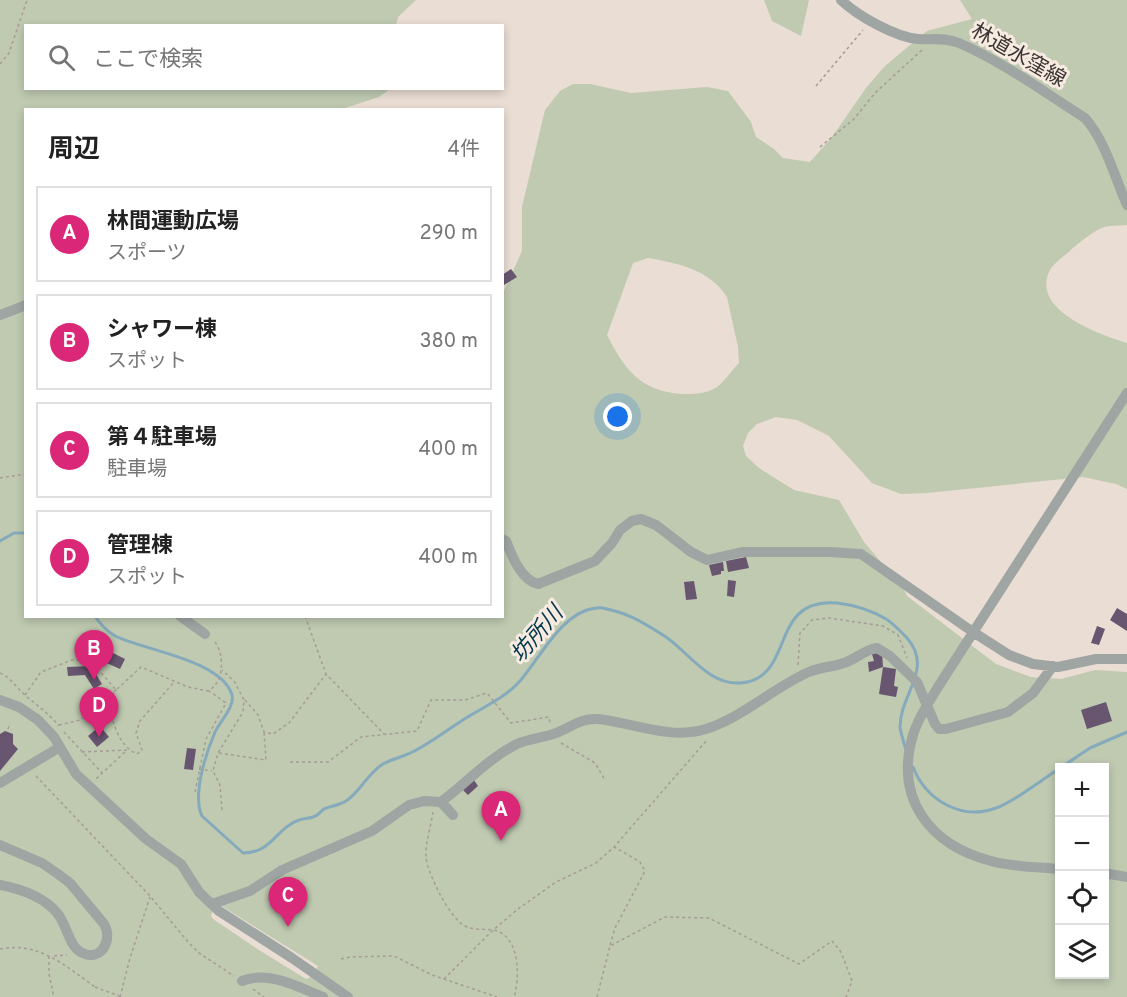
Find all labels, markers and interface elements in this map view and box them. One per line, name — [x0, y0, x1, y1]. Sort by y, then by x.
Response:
street label: 林道水窪線 — [966, 18, 1070, 94]
search box — [24, 24, 504, 90]
icon: search — [45, 41, 78, 74]
text: ここで検索 — [93, 47, 203, 74]
text: 周辺 — [48, 134, 100, 167]
text: 4件 — [448, 137, 480, 163]
text: 林間運動広場 — [107, 209, 239, 236]
text: A — [62, 221, 77, 247]
text: 290 m — [420, 221, 478, 247]
text: スポーツ — [107, 241, 187, 267]
text: シャワー棟 — [107, 317, 217, 344]
text: B — [63, 329, 76, 355]
text: 380 m — [419, 329, 478, 355]
text: スポット — [107, 349, 187, 375]
your location — [603, 402, 632, 431]
text: 第４駐車場 — [107, 425, 217, 452]
text: C — [63, 437, 76, 463]
text: 400 m — [418, 437, 478, 463]
text: 駐車場 — [107, 457, 167, 483]
text: 管理棟 — [107, 533, 173, 560]
text: D — [62, 545, 77, 571]
text: 400 m — [418, 545, 478, 571]
text: スポット — [107, 565, 187, 591]
water label: 坊所川 — [506, 600, 571, 669]
pin: B — [74, 630, 113, 680]
pin: D — [80, 688, 118, 737]
map controls — [1055, 763, 1109, 979]
button: + — [1055, 763, 1109, 817]
pin: A — [482, 792, 520, 841]
button: − — [1055, 817, 1109, 871]
button: locate — [1055, 871, 1109, 925]
pin: C — [268, 878, 308, 927]
button: layers — [1055, 925, 1109, 979]

